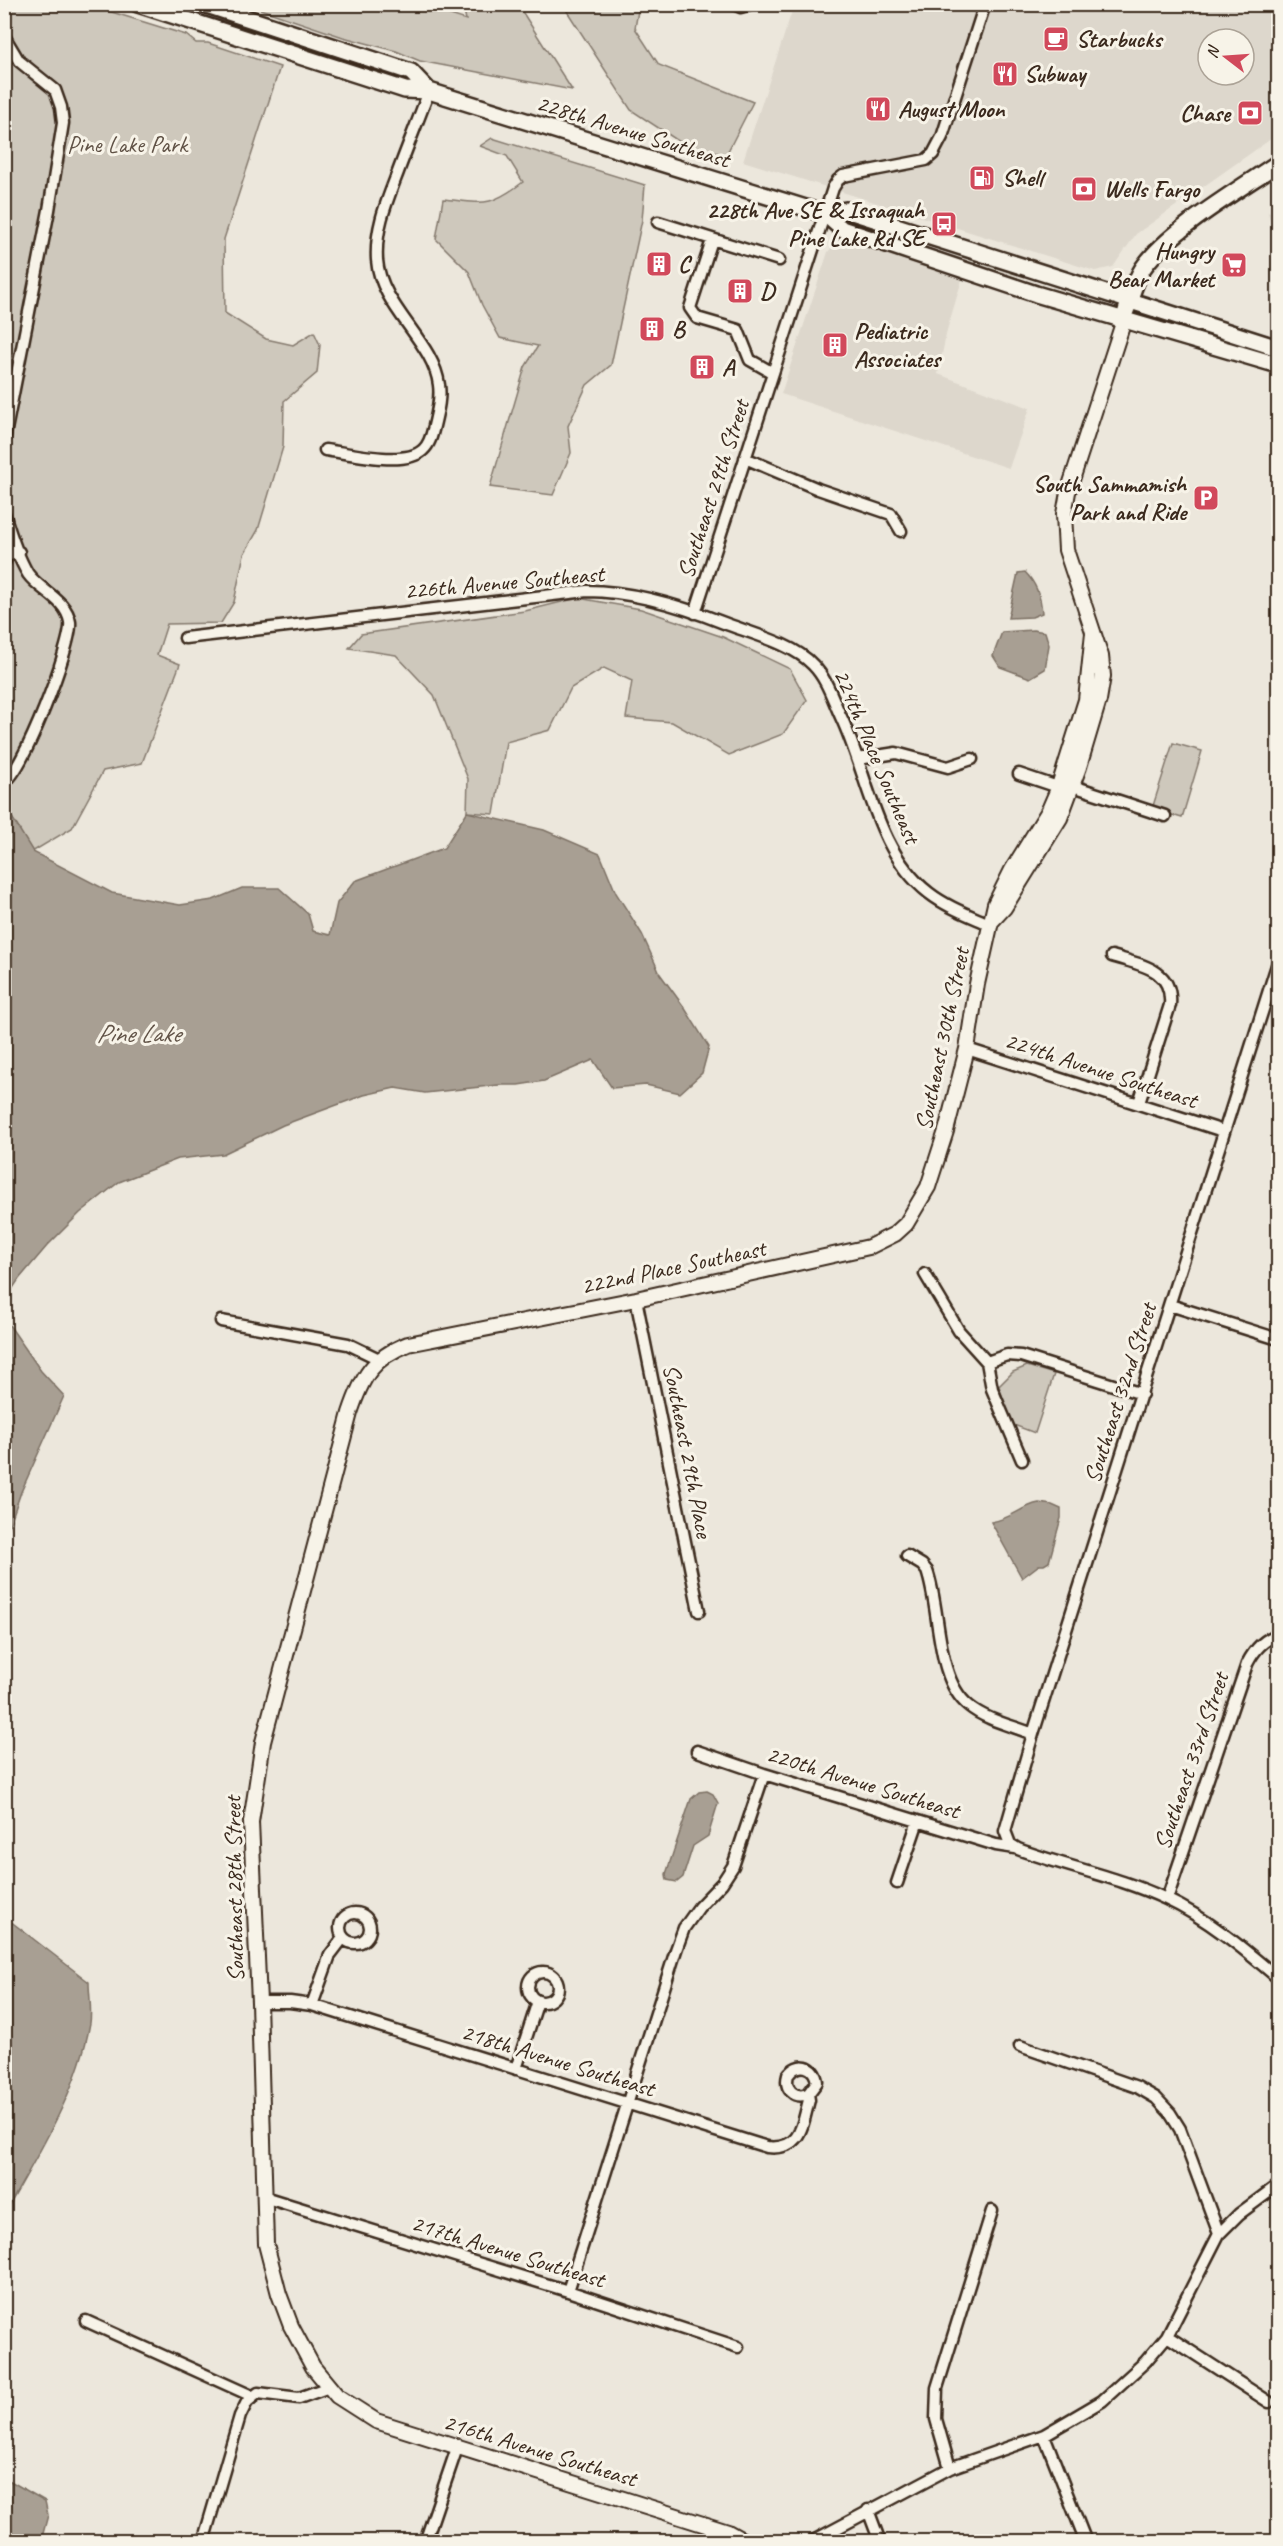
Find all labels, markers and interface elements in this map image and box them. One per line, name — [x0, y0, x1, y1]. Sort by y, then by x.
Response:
cafe icon: Starbucks — [1041, 24, 1071, 54]
place label: Starbucks — [1076, 24, 1164, 54]
north arrow — [1196, 27, 1256, 87]
text: N — [1202, 42, 1225, 61]
restaurant icon: Subway — [990, 59, 1020, 89]
place label: Subway — [1024, 59, 1088, 89]
street label: 228th Avenue Southeast — [533, 87, 735, 175]
restaurant icon: August Moon — [863, 94, 893, 124]
place label: August Moon — [898, 94, 1006, 124]
place label: Chase — [1180, 98, 1232, 128]
bank icon: Chase — [1235, 98, 1265, 128]
park label: Pine Lake Park — [67, 129, 189, 159]
fuel station icon: Shell — [967, 163, 997, 193]
place label: Shell — [1002, 163, 1047, 193]
bank icon: Wells Fargo — [1069, 174, 1099, 204]
place label: Wells Fargo — [1104, 174, 1201, 204]
place label: 228th Ave SE & Issaquah Pine Lake Rd SE — [706, 195, 927, 253]
bus stop icon: 228th Ave SE & Issaquah Pine Lake Rd SE — [929, 209, 959, 239]
place label: Hungry Bear Market — [1108, 236, 1217, 294]
building icon: C — [644, 249, 674, 279]
place label: C — [678, 249, 693, 279]
supermarket icon: Hungry Bear Market — [1219, 250, 1249, 280]
building icon: D — [725, 276, 755, 306]
place label: D — [760, 276, 777, 306]
building icon: B — [637, 314, 667, 344]
place label: B — [672, 314, 687, 344]
place label: Pediatric Associates — [854, 316, 942, 374]
building icon: Pediatric Associates — [820, 330, 850, 360]
building icon: A — [687, 352, 717, 382]
place label: A — [722, 352, 736, 382]
street label: Southeast 29th Street — [670, 394, 757, 582]
place label: South Sammamish Park and Ride — [1033, 469, 1188, 527]
parking icon: South Sammamish Park and Ride — [1191, 483, 1221, 513]
street label: 226th Avenue Southeast — [403, 558, 607, 606]
street label: 224th Place Southeast — [827, 664, 928, 850]
street label: Southeast 30th Street — [908, 943, 976, 1133]
water label: Pine Lake — [96, 1017, 184, 1050]
street label: 224th Avenue Southeast — [1001, 1025, 1203, 1116]
street label: 222nd Place Southeast — [578, 1232, 770, 1301]
street label: Southeast 32nd Street — [1077, 1297, 1164, 1487]
street label: Southeast 29th Place — [656, 1362, 720, 1542]
street label: Southeast 33rd Street — [1147, 1667, 1236, 1853]
street label: 220th Avenue Southeast — [763, 1738, 965, 1826]
street label: Southeast 28th Street — [217, 1794, 251, 1982]
street label: 218th Avenue Southeast — [458, 2016, 660, 2104]
street label: 217th Avenue Southeast — [408, 2207, 610, 2295]
street label: 216th Avenue Southeast — [440, 2406, 642, 2494]

